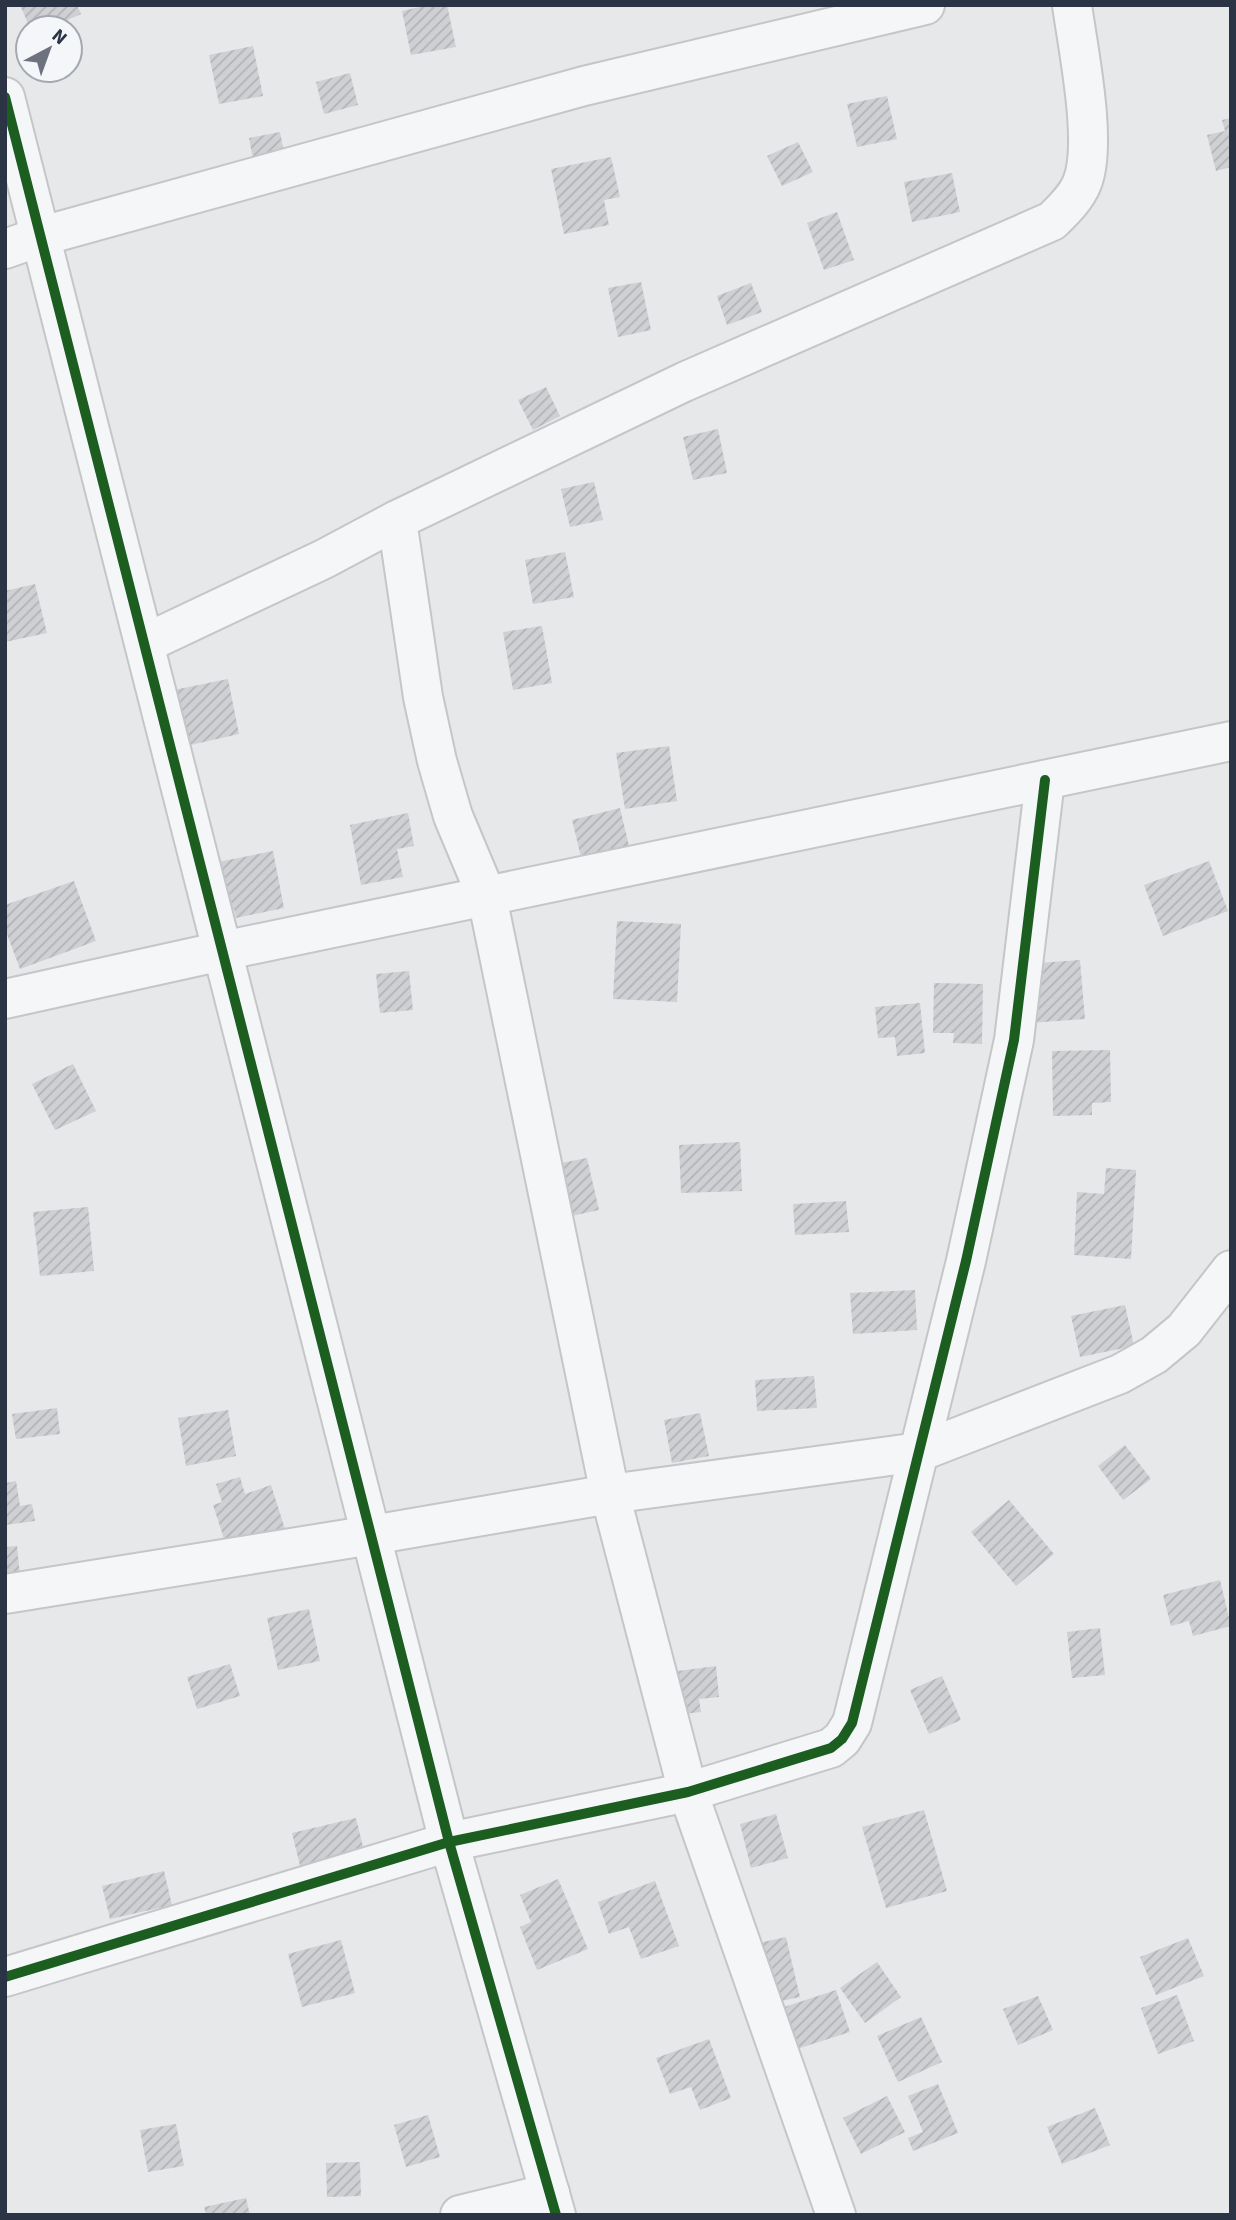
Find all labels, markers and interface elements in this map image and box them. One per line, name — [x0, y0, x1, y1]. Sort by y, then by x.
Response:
north arrow — [14, 14, 84, 84]
text: N — [46, 23, 73, 52]

